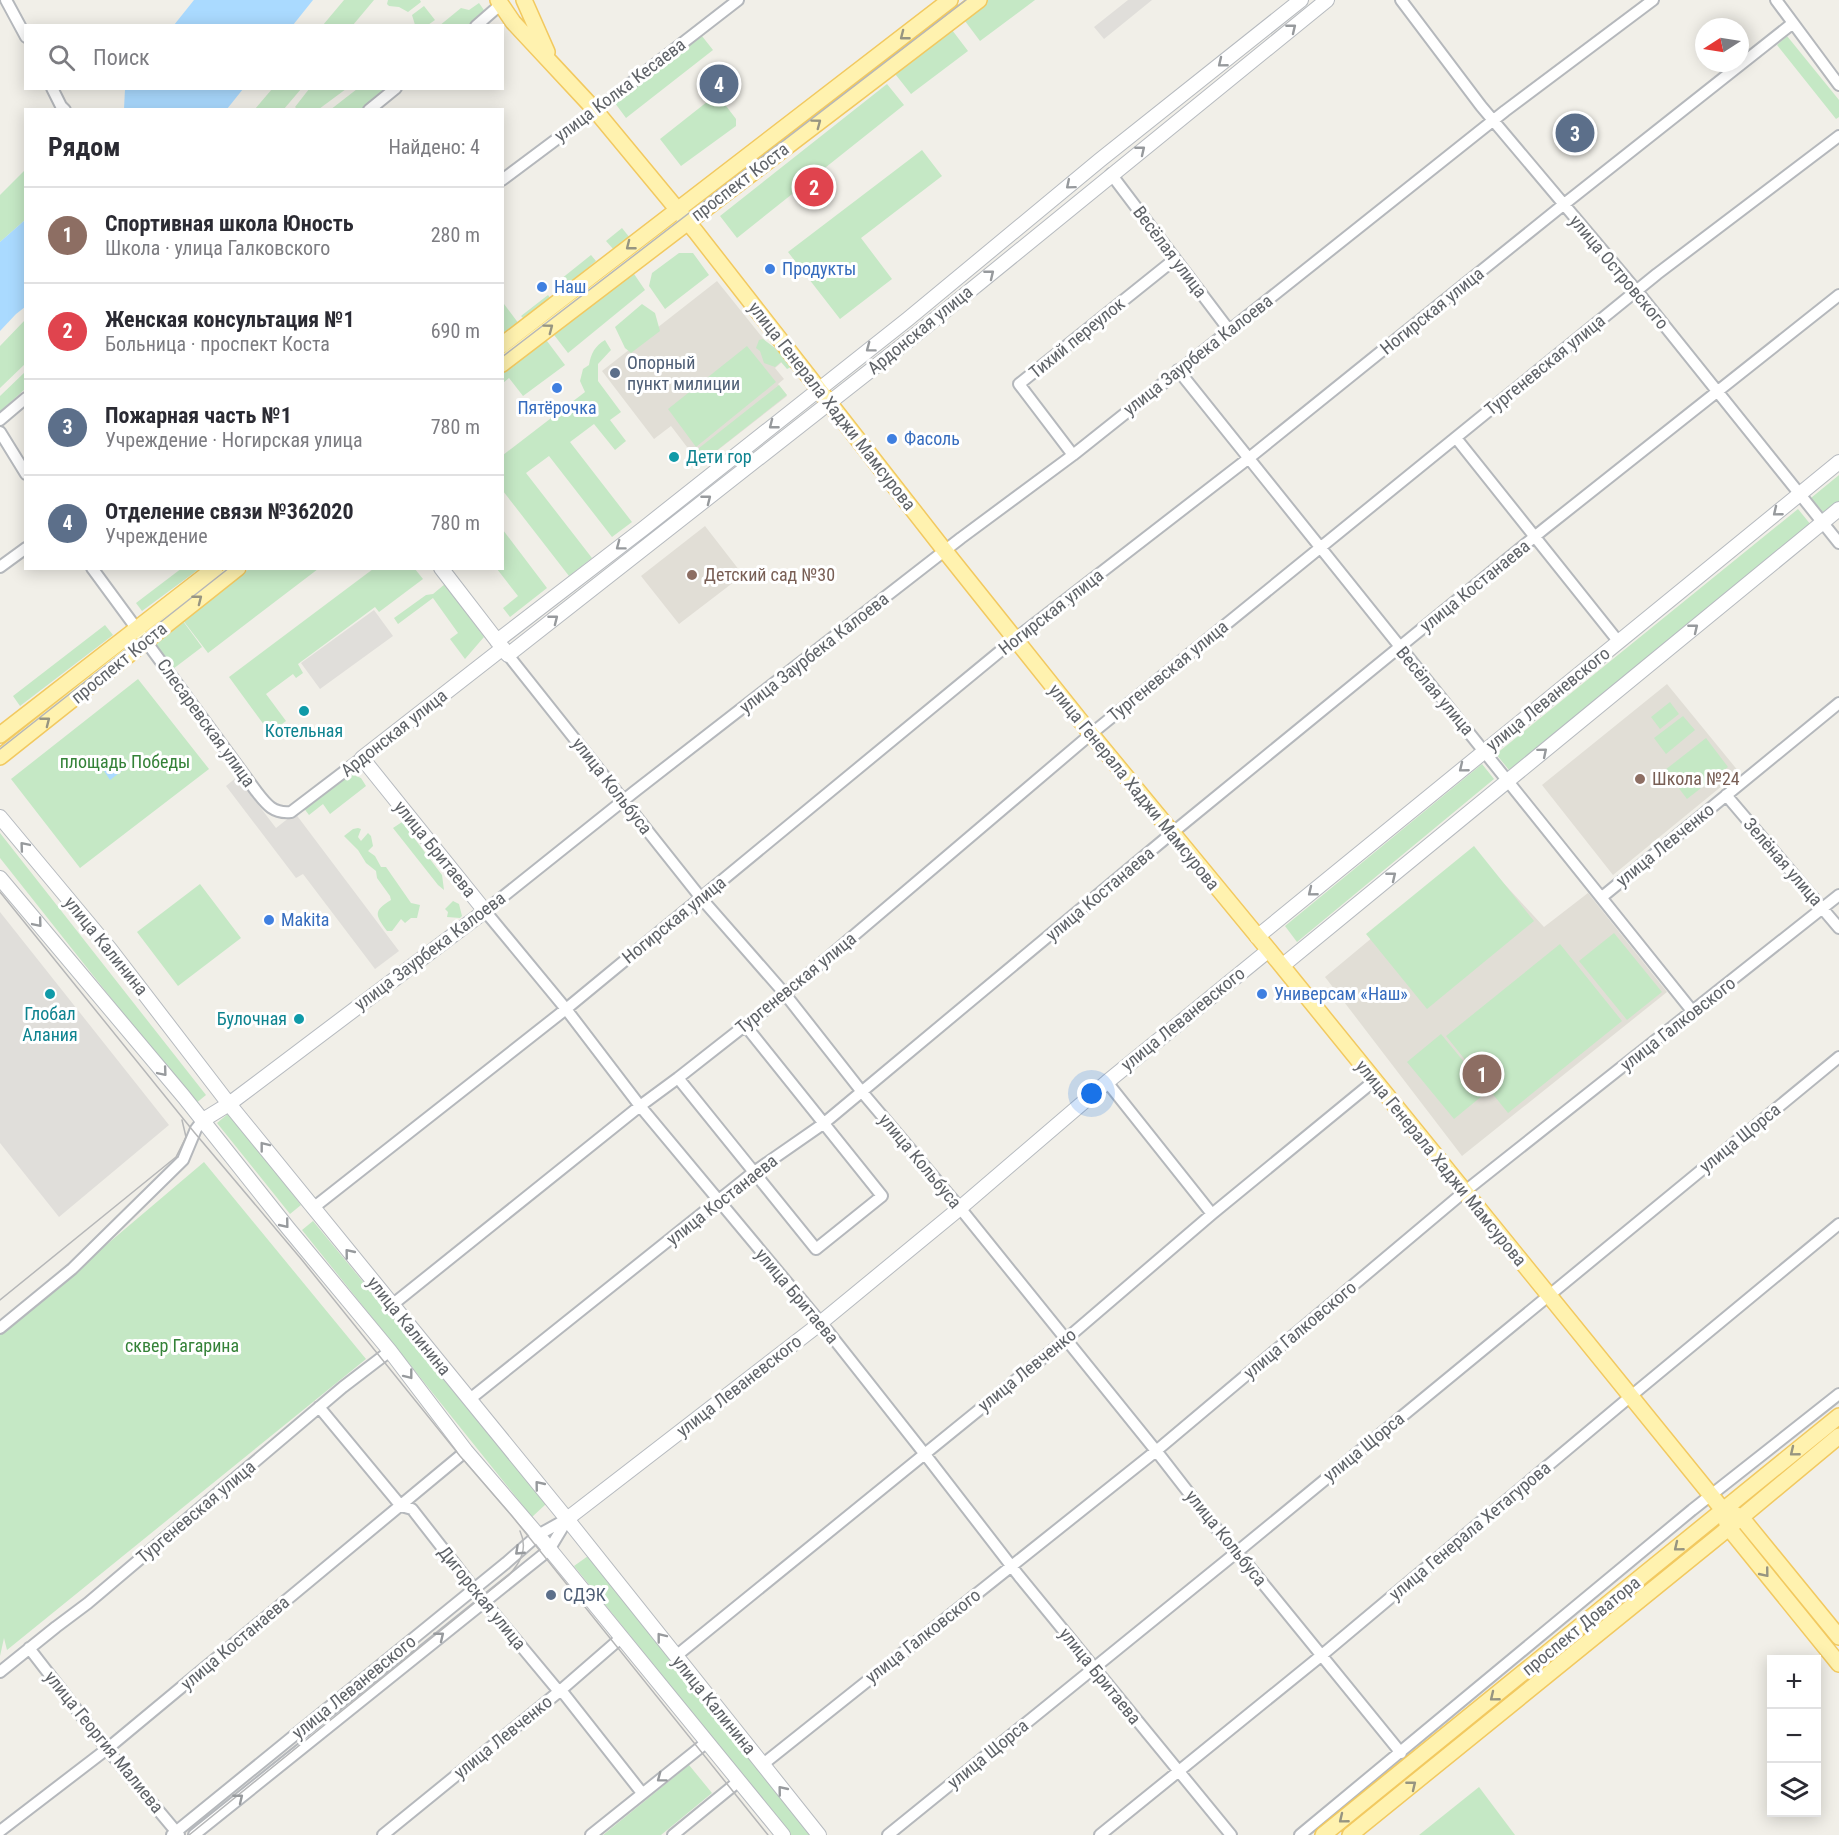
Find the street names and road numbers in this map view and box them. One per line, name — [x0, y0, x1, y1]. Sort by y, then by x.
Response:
street label: улица Колка Кесаева — [550, 34, 689, 146]
street label: проспект Коста — [687, 138, 793, 225]
street label: Весёлая улица — [1129, 202, 1212, 302]
street label: улица Островского — [1565, 210, 1673, 333]
street label: Ногирская улица — [1376, 263, 1488, 359]
street label: Ардонская улица — [863, 281, 976, 378]
street label: улица Заурбека Калоева — [1119, 290, 1276, 419]
street label: Тихий переулок — [1025, 292, 1129, 383]
street label: улица Генерала Хаджи Мамсурова — [744, 297, 920, 514]
street label: Тургеневская улица — [1480, 310, 1609, 420]
street label: улица Костанаева — [1416, 535, 1534, 636]
street label: Ногирская улица — [994, 564, 1107, 659]
street label: улица Заурбека Калоева — [735, 588, 892, 717]
street label: Тургеневская улица — [1103, 616, 1232, 726]
street label: проспект Коста — [67, 618, 171, 708]
street label: Весёлая улица — [1392, 642, 1479, 739]
street label: улица Леваневского — [1482, 642, 1614, 755]
street label: Слесаревская улица — [153, 655, 260, 791]
street label: улица Генерала Хаджи Мамсурова — [1045, 679, 1224, 894]
street label: Ардонская улица — [336, 685, 451, 781]
street label: улица Кольбуса — [568, 733, 657, 838]
street label: улица Бритаева — [390, 796, 481, 901]
street label: улица Левченко — [1611, 799, 1718, 891]
street label: Зелёная улица — [1740, 813, 1827, 910]
street label: улица Костанаева — [1041, 842, 1158, 945]
street label: Ногирская улица — [618, 872, 730, 968]
street label: улица Заурбека Калоева — [350, 887, 509, 1014]
street label: улица Калинина — [60, 892, 153, 999]
street label: Тургеневская улица — [731, 928, 860, 1038]
street label: улица Леваневского — [1117, 962, 1249, 1075]
street label: улица Галковского — [1616, 972, 1739, 1075]
street label: улица Генерала Хаджи Мамсурова — [1352, 1055, 1531, 1270]
street label: улица Щорса — [1695, 1099, 1784, 1177]
street label: улица Кольбуса — [875, 1109, 966, 1212]
street label: улица Костанаева — [662, 1150, 781, 1249]
street label: улица Бритаева — [751, 1244, 843, 1348]
street label: улица Калинина — [363, 1272, 456, 1379]
street label: улица Галковского — [1239, 1276, 1360, 1383]
street label: улица Левченко — [973, 1324, 1080, 1416]
street label: улица Леваневского — [672, 1330, 805, 1441]
street label: улица Щорса — [1319, 1408, 1408, 1486]
street label: Тургеневская улица — [132, 1456, 259, 1567]
street label: улица Генерала Хетагурова — [1385, 1457, 1555, 1604]
street label: улица Кольбуса — [1181, 1486, 1271, 1590]
street label: Дигорская улица — [434, 1542, 531, 1654]
street label: проспект Доватора — [1517, 1572, 1644, 1680]
street label: улица Галковского — [861, 1584, 984, 1687]
street label: улица Костанаева — [176, 1591, 293, 1694]
street label: улица Бритаева — [1055, 1623, 1146, 1728]
street label: улица Леваневского — [288, 1630, 420, 1743]
street label: улица Калинина — [668, 1651, 761, 1758]
street label: улица Георгия Малиева — [41, 1666, 168, 1817]
street label: улица Левченко — [449, 1691, 556, 1783]
street label: улица Щорса — [943, 1715, 1032, 1793]

